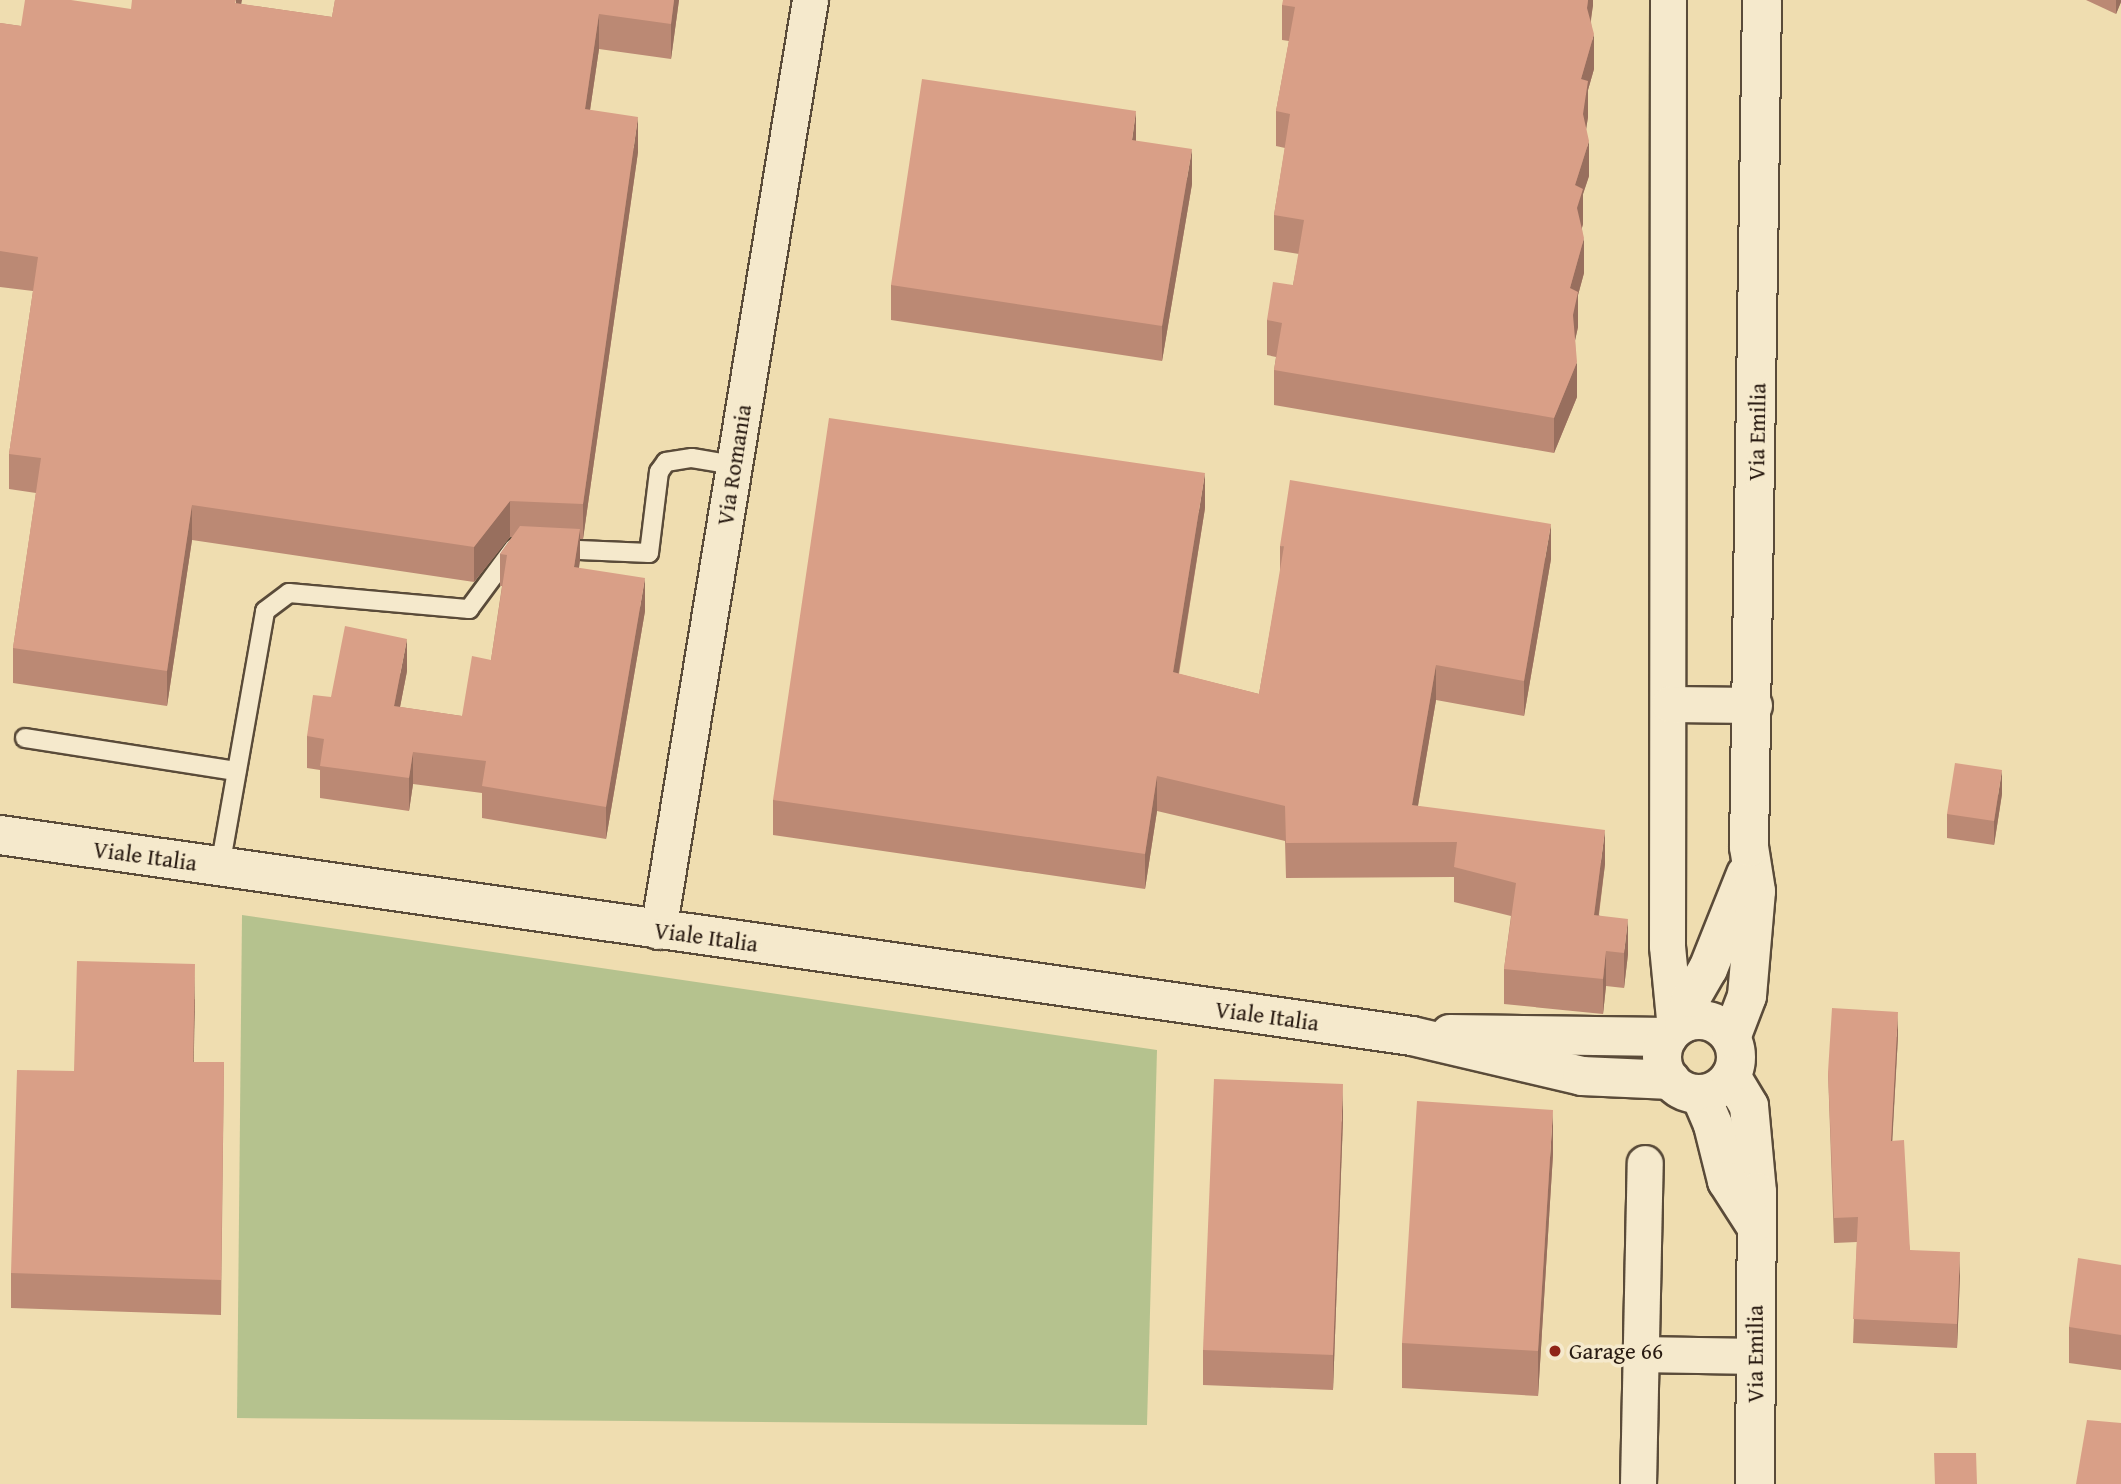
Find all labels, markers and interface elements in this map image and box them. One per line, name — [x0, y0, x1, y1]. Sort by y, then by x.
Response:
street label: Via Emilia — [1742, 383, 1772, 481]
street label: Via Romania — [711, 402, 757, 528]
street label: Viale Italia — [91, 835, 199, 877]
street label: Viale Italia — [652, 916, 760, 958]
street label: Viale Italia — [1213, 995, 1321, 1037]
street label: Via Emilia — [1741, 1305, 1769, 1403]
place label: Garage 66 — [1569, 1337, 1663, 1365]
marker: Garage 66 — [1547, 1343, 1563, 1359]

